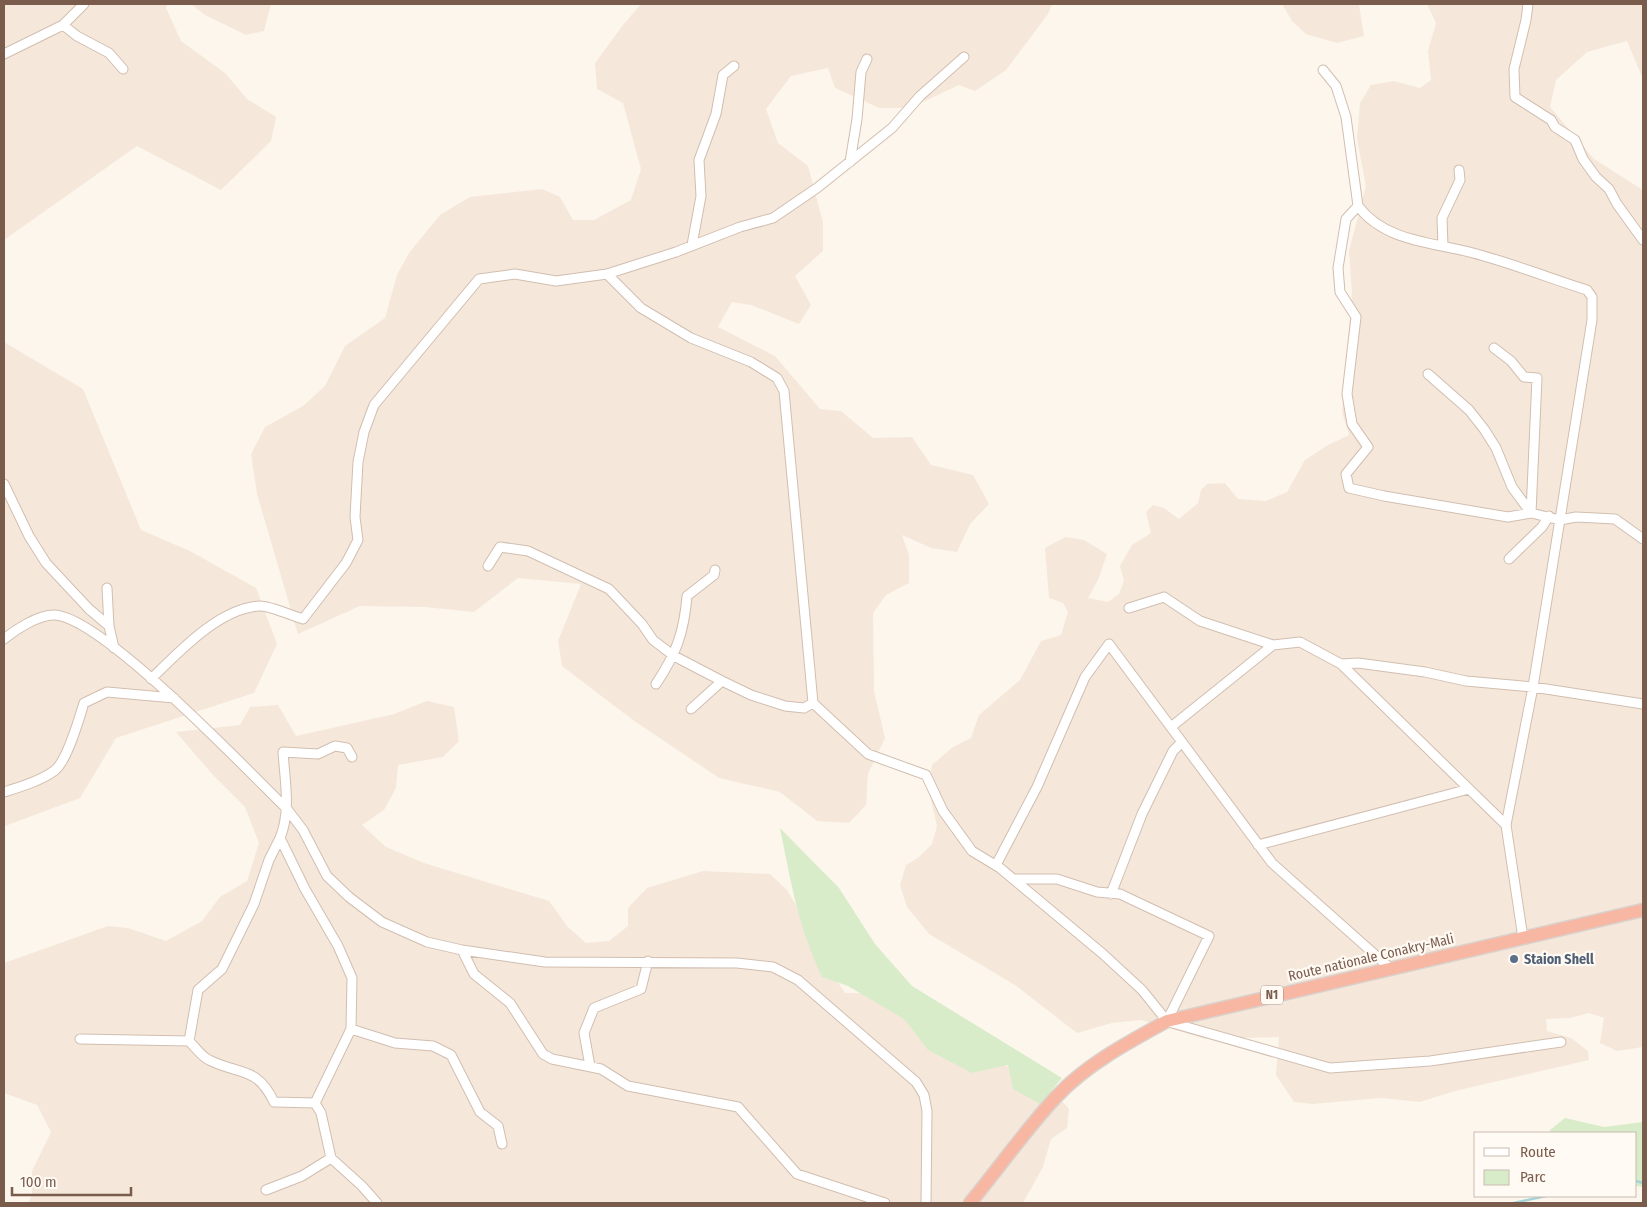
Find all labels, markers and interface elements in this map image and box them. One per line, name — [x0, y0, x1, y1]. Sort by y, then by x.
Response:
street label: Route nationale Conakry-Mali — [1287, 930, 1456, 985]
place label: Staion Shell — [1524, 951, 1594, 968]
marker: Staion Shell — [1508, 953, 1520, 965]
road number: N1 — [1261, 986, 1283, 1004]
legend — [1474, 1132, 1637, 1197]
text: Route — [1520, 1143, 1556, 1161]
scale bar — [12, 1164, 131, 1196]
text: Parc — [1520, 1168, 1546, 1186]
text: 100 m — [20, 1173, 57, 1191]

